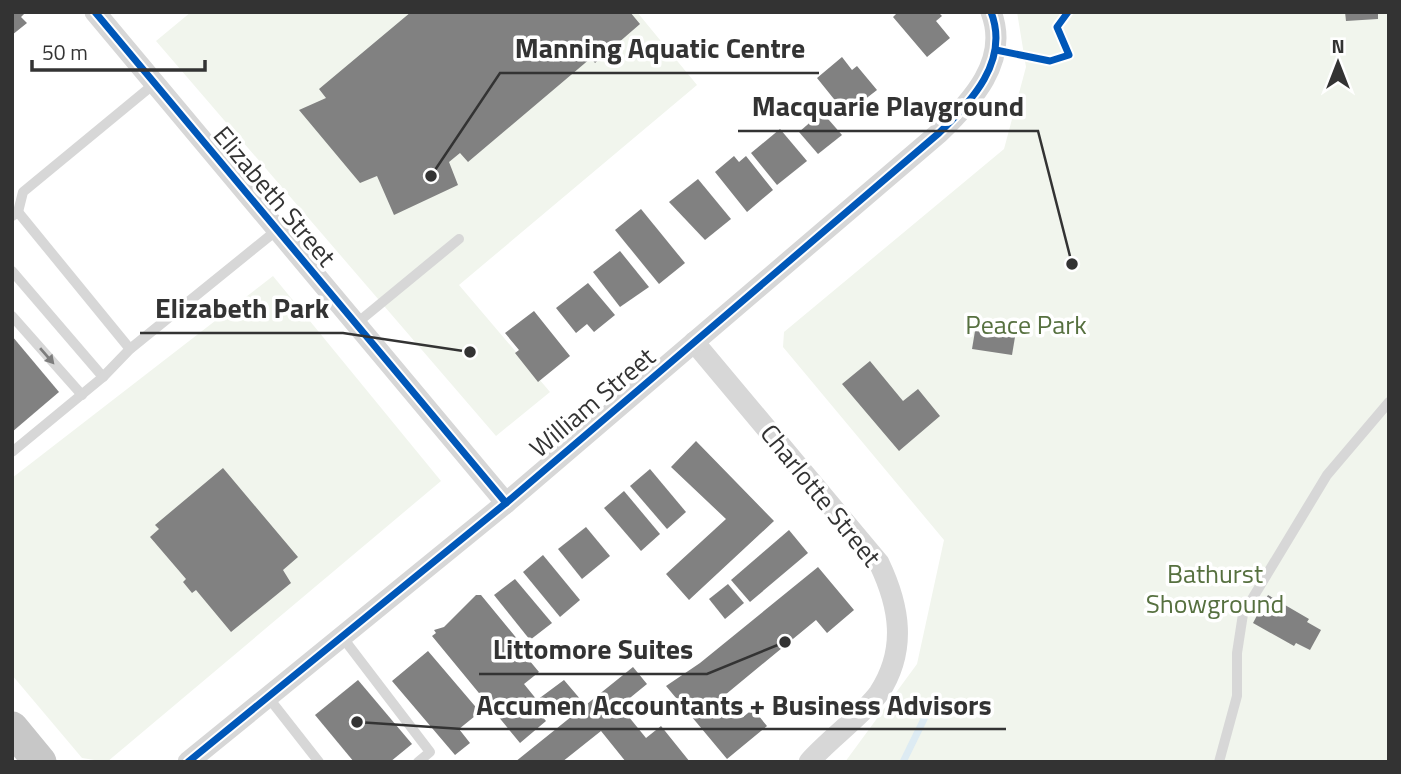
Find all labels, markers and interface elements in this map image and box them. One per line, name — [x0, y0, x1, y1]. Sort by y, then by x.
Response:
callout: Manning Aquatic Centre — [500, 24, 819, 73]
text: Manning Aquatic Centre — [515, 26, 805, 69]
scale bar — [32, 28, 205, 72]
north arrow — [1303, 28, 1373, 98]
text: N — [1331, 31, 1345, 60]
text: 50 m — [42, 36, 88, 68]
callout: Macquarie Playground — [738, 82, 1038, 131]
text: Macquarie Playground — [752, 84, 1024, 127]
street label: Elizabeth Street — [204, 117, 346, 275]
callout: Elizabeth Park — [140, 284, 343, 333]
text: Elizabeth Park — [155, 286, 330, 329]
park label: Peace Park — [965, 305, 1087, 344]
street label: William Street — [520, 338, 664, 466]
one-way arrow — [39, 347, 55, 365]
street label: Charlotte Street — [751, 415, 891, 575]
park label: Bathurst Showground — [1146, 554, 1284, 623]
callout: Littomore Suites — [479, 625, 707, 674]
text: Littomore Suites — [493, 627, 693, 670]
callout: Accumen Accountants + Business Advisors — [462, 680, 1006, 729]
text: Accumen Accountants + Business Advisors — [476, 683, 992, 726]

